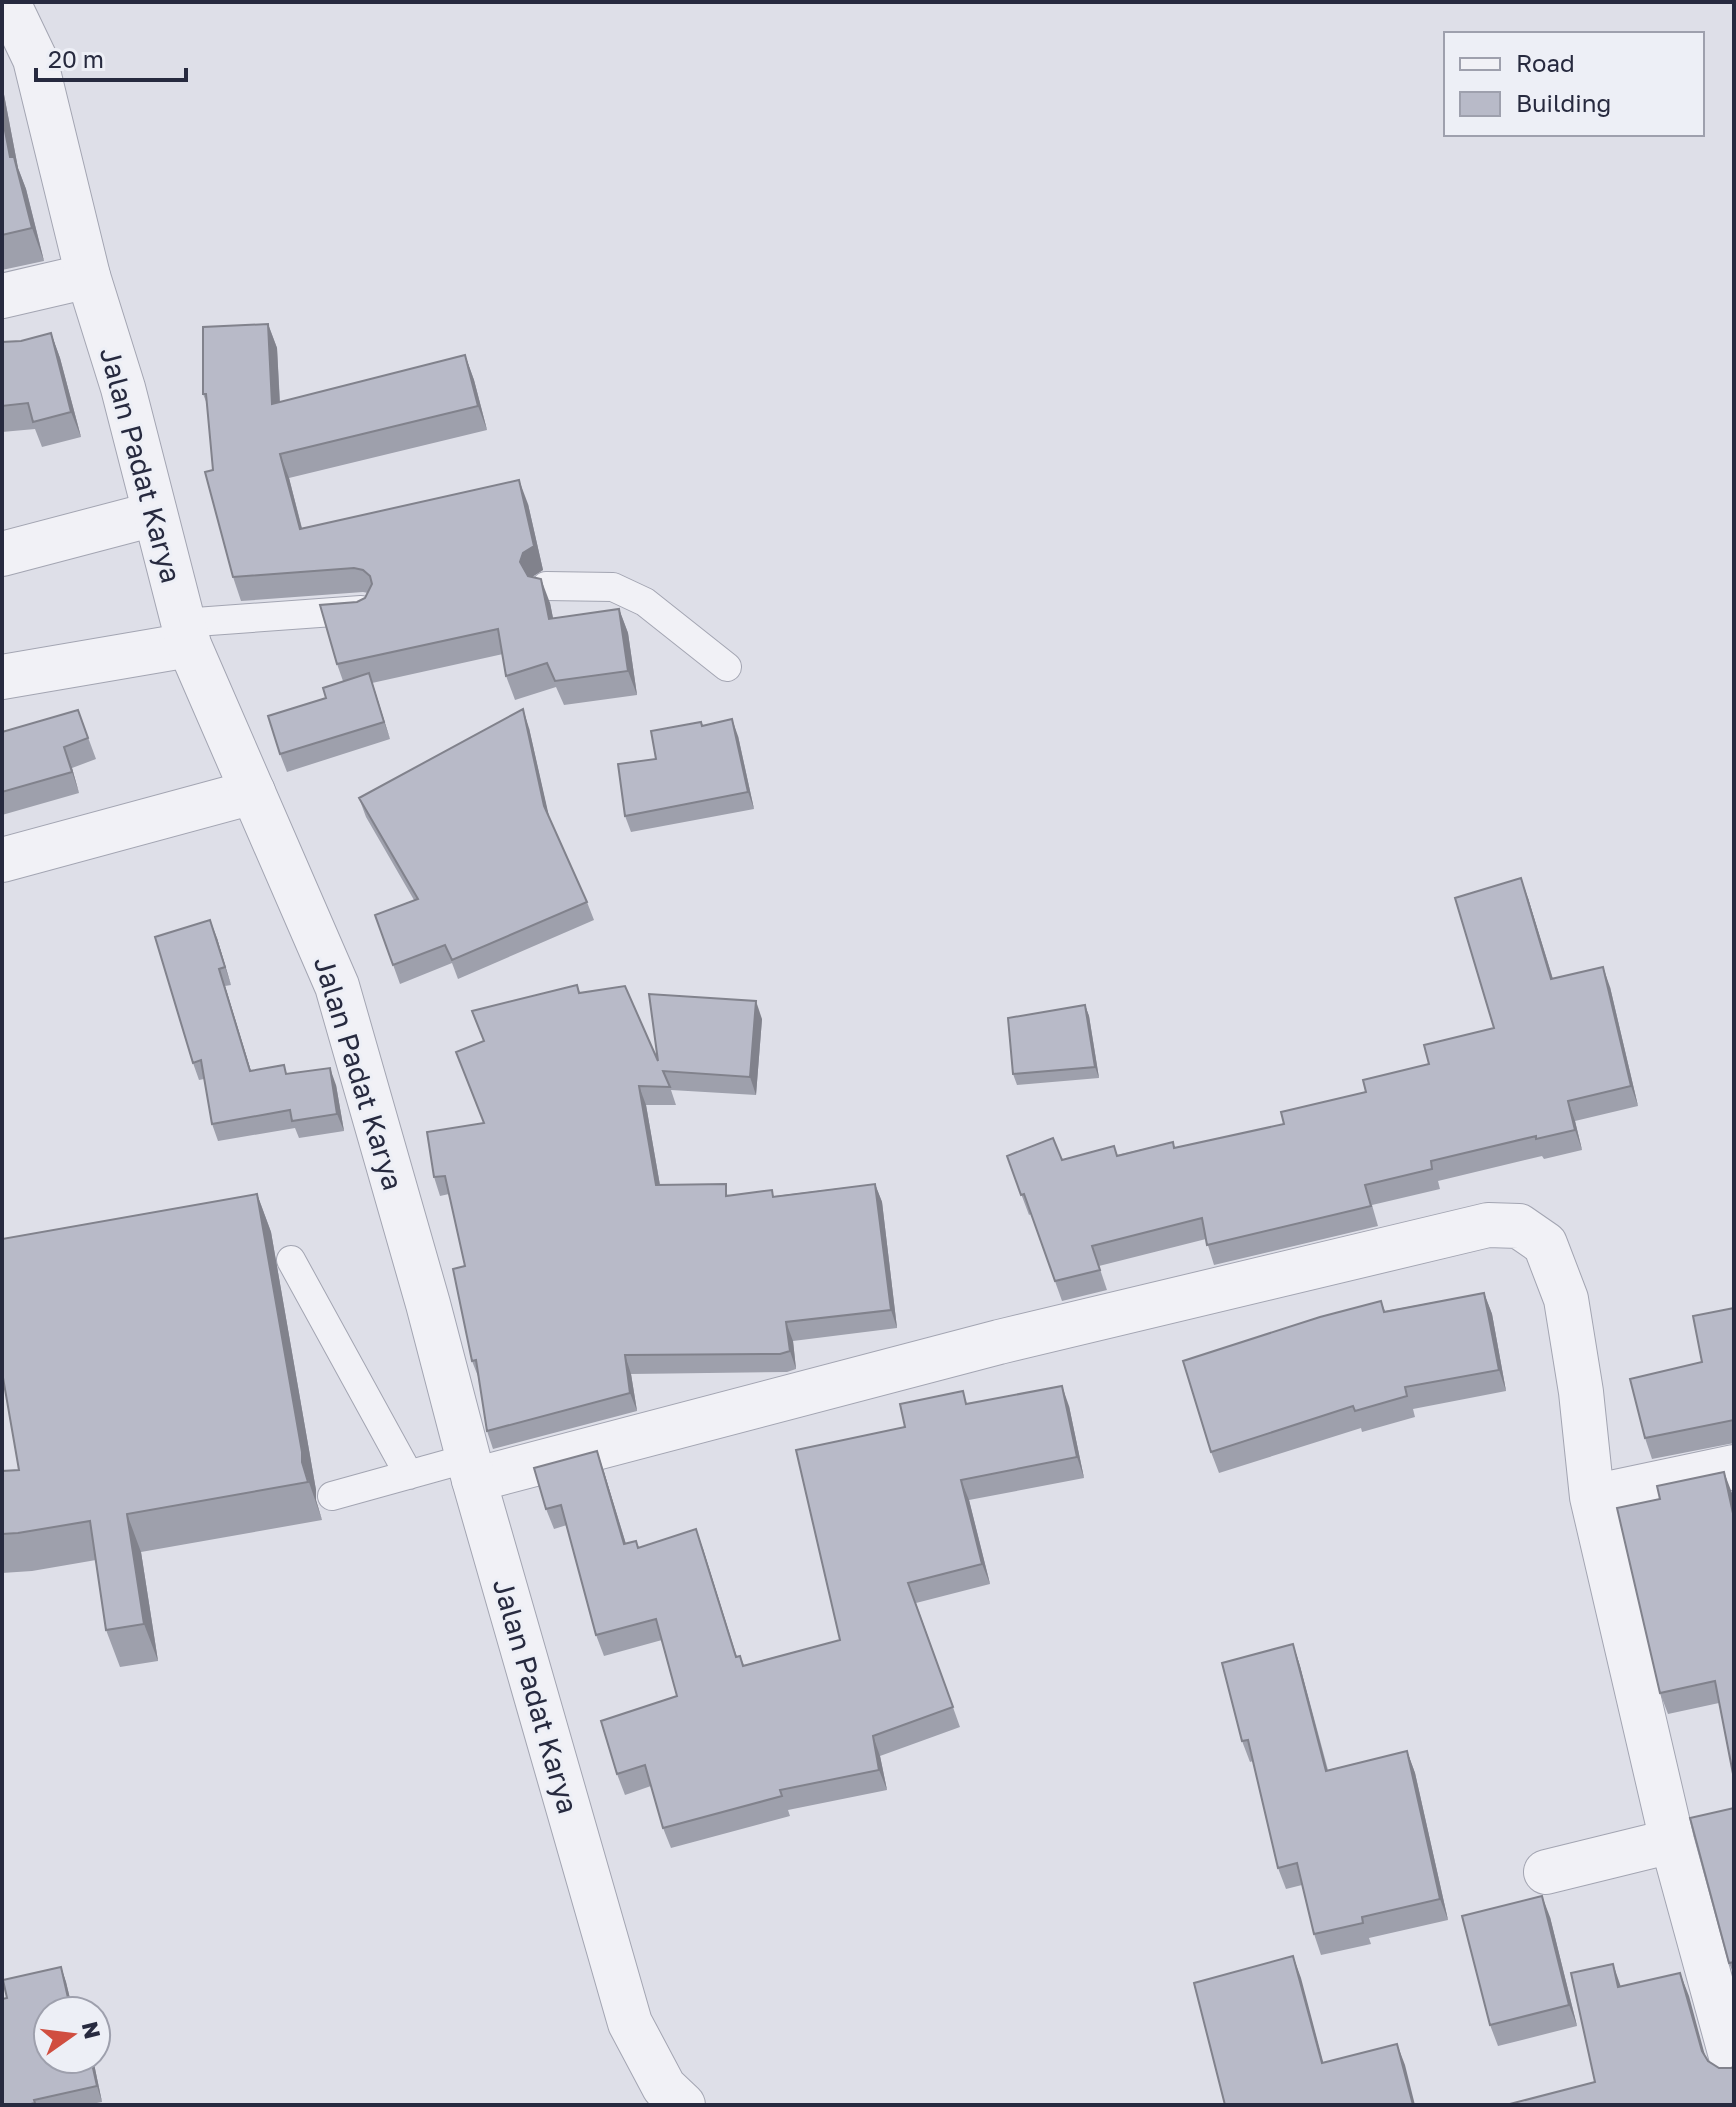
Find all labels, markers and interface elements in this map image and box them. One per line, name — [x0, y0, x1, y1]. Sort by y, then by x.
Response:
scale bar — [36, 32, 186, 82]
legend — [1444, 32, 1704, 136]
text: 20 m — [48, 44, 104, 73]
text: Road — [1516, 48, 1575, 77]
text: Building — [1516, 88, 1611, 117]
street label: Jalan Padat Karya — [94, 344, 188, 586]
street label: Jalan Padat Karya — [308, 952, 410, 1194]
street label: Jalan Padat Karya — [487, 1575, 585, 1817]
north arrow — [32, 1995, 112, 2075]
text: N — [77, 2019, 107, 2041]

